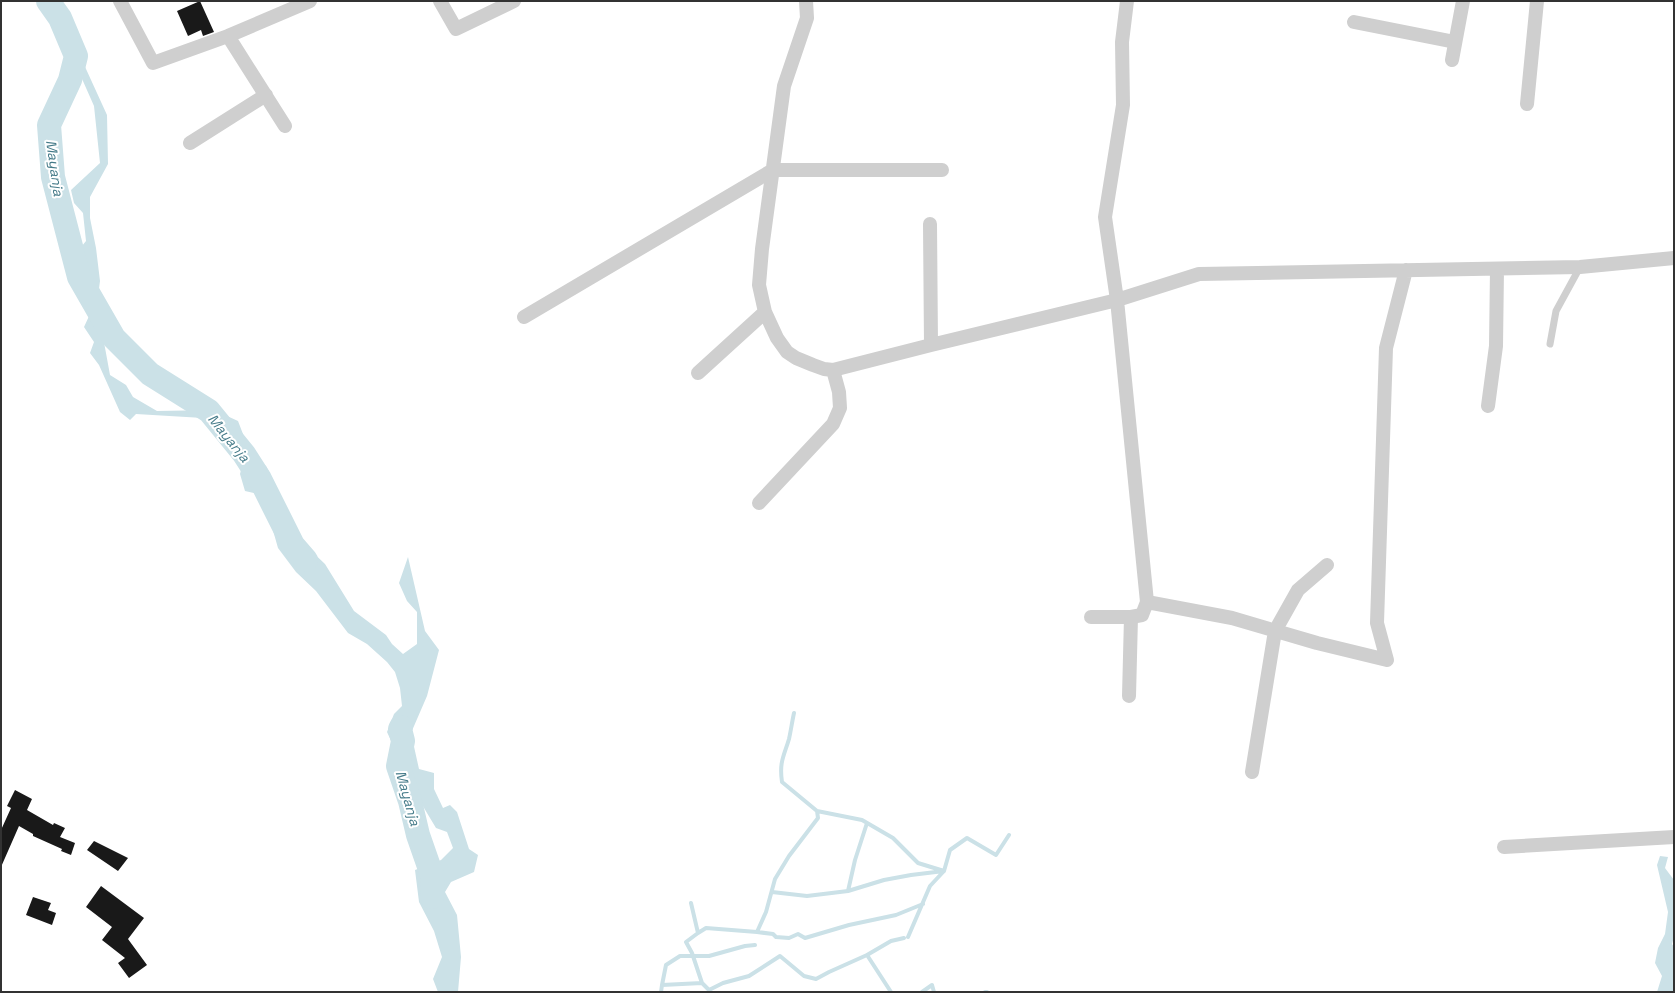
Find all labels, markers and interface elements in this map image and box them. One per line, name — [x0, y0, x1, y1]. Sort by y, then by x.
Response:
water label: Mayanja — [42, 139, 68, 198]
water label: Mayanja — [204, 410, 254, 466]
water label: Mayanja — [392, 768, 425, 829]

